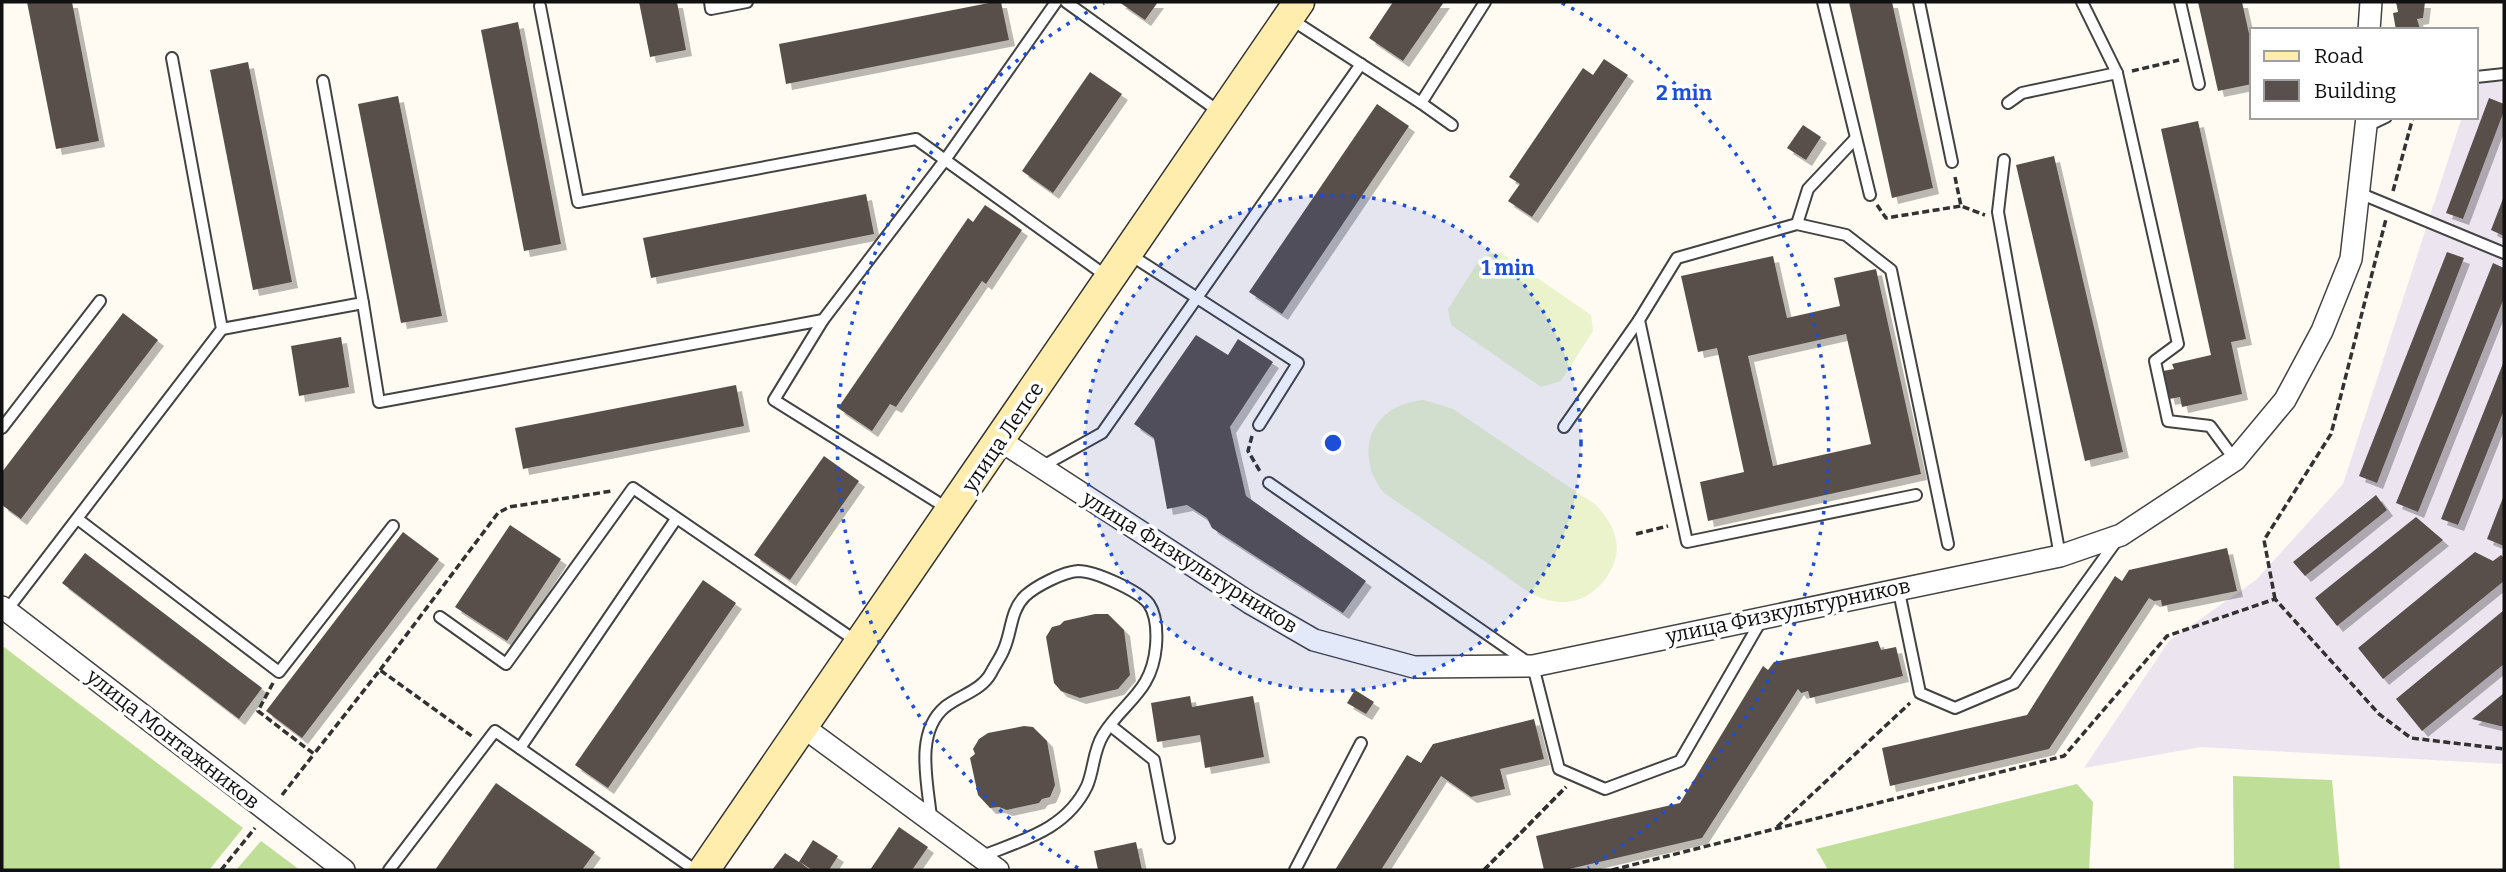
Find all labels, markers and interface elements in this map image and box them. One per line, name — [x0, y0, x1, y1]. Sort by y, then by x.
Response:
legend — [2250, 28, 2478, 119]
text: Road — [2314, 43, 2363, 69]
text: Building — [2314, 78, 2397, 104]
text: 2 min — [1656, 80, 1712, 106]
text: 1 min — [1481, 255, 1535, 281]
street label: улица Лепсе — [956, 377, 1050, 498]
centre of rings — [1321, 431, 1345, 455]
street label: улица Физкультурников — [1077, 484, 1303, 639]
street label: улица Физкультурников — [1663, 572, 1913, 650]
street label: улица Монтажников — [80, 663, 265, 815]

